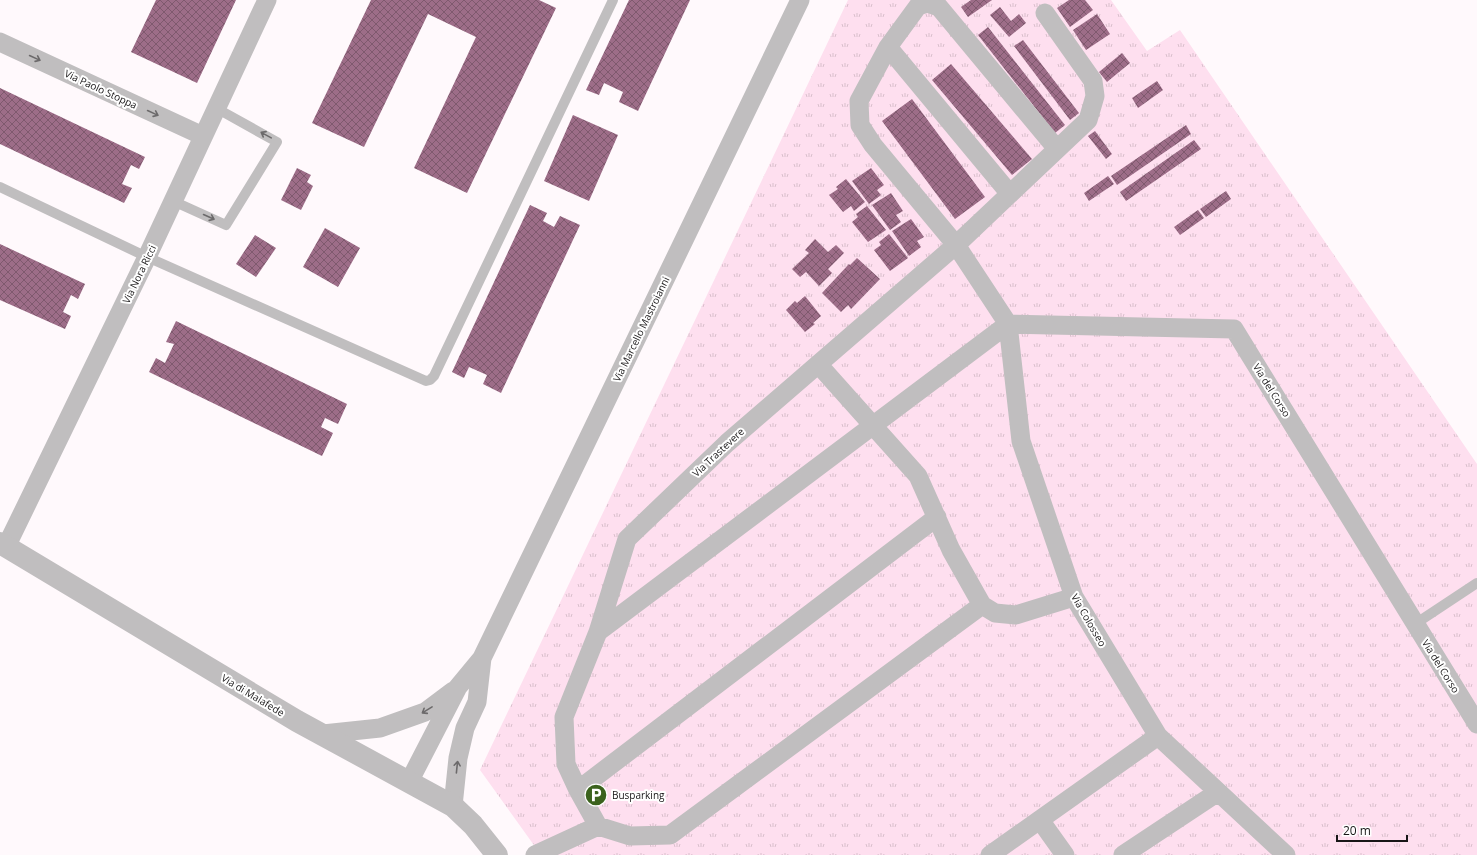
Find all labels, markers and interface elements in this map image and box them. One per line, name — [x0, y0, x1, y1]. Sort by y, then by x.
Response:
one-way arrow — [29, 55, 41, 62]
street label: Via Paolo Stoppa — [63, 66, 139, 112]
one-way arrow — [147, 110, 159, 117]
one-way arrow — [260, 131, 272, 139]
one-way arrow — [202, 214, 214, 221]
street label: Via Nora Ricci — [119, 243, 159, 305]
street label: Via Marcello Mastroianni — [609, 274, 673, 384]
street label: Via del Corso — [1250, 361, 1294, 419]
street label: Via Trastevere — [689, 424, 747, 480]
street label: Via Colosseo — [1068, 591, 1110, 649]
street label: Via del Corso — [1419, 637, 1463, 695]
street label: Via di Malafede — [219, 671, 287, 720]
one-way arrow — [422, 706, 433, 714]
one-way arrow — [453, 761, 460, 774]
parking icon: Busparking — [583, 782, 609, 808]
place label: Busparking — [612, 788, 665, 802]
scale bar — [1337, 817, 1407, 843]
text: 20 m — [1343, 822, 1371, 839]

